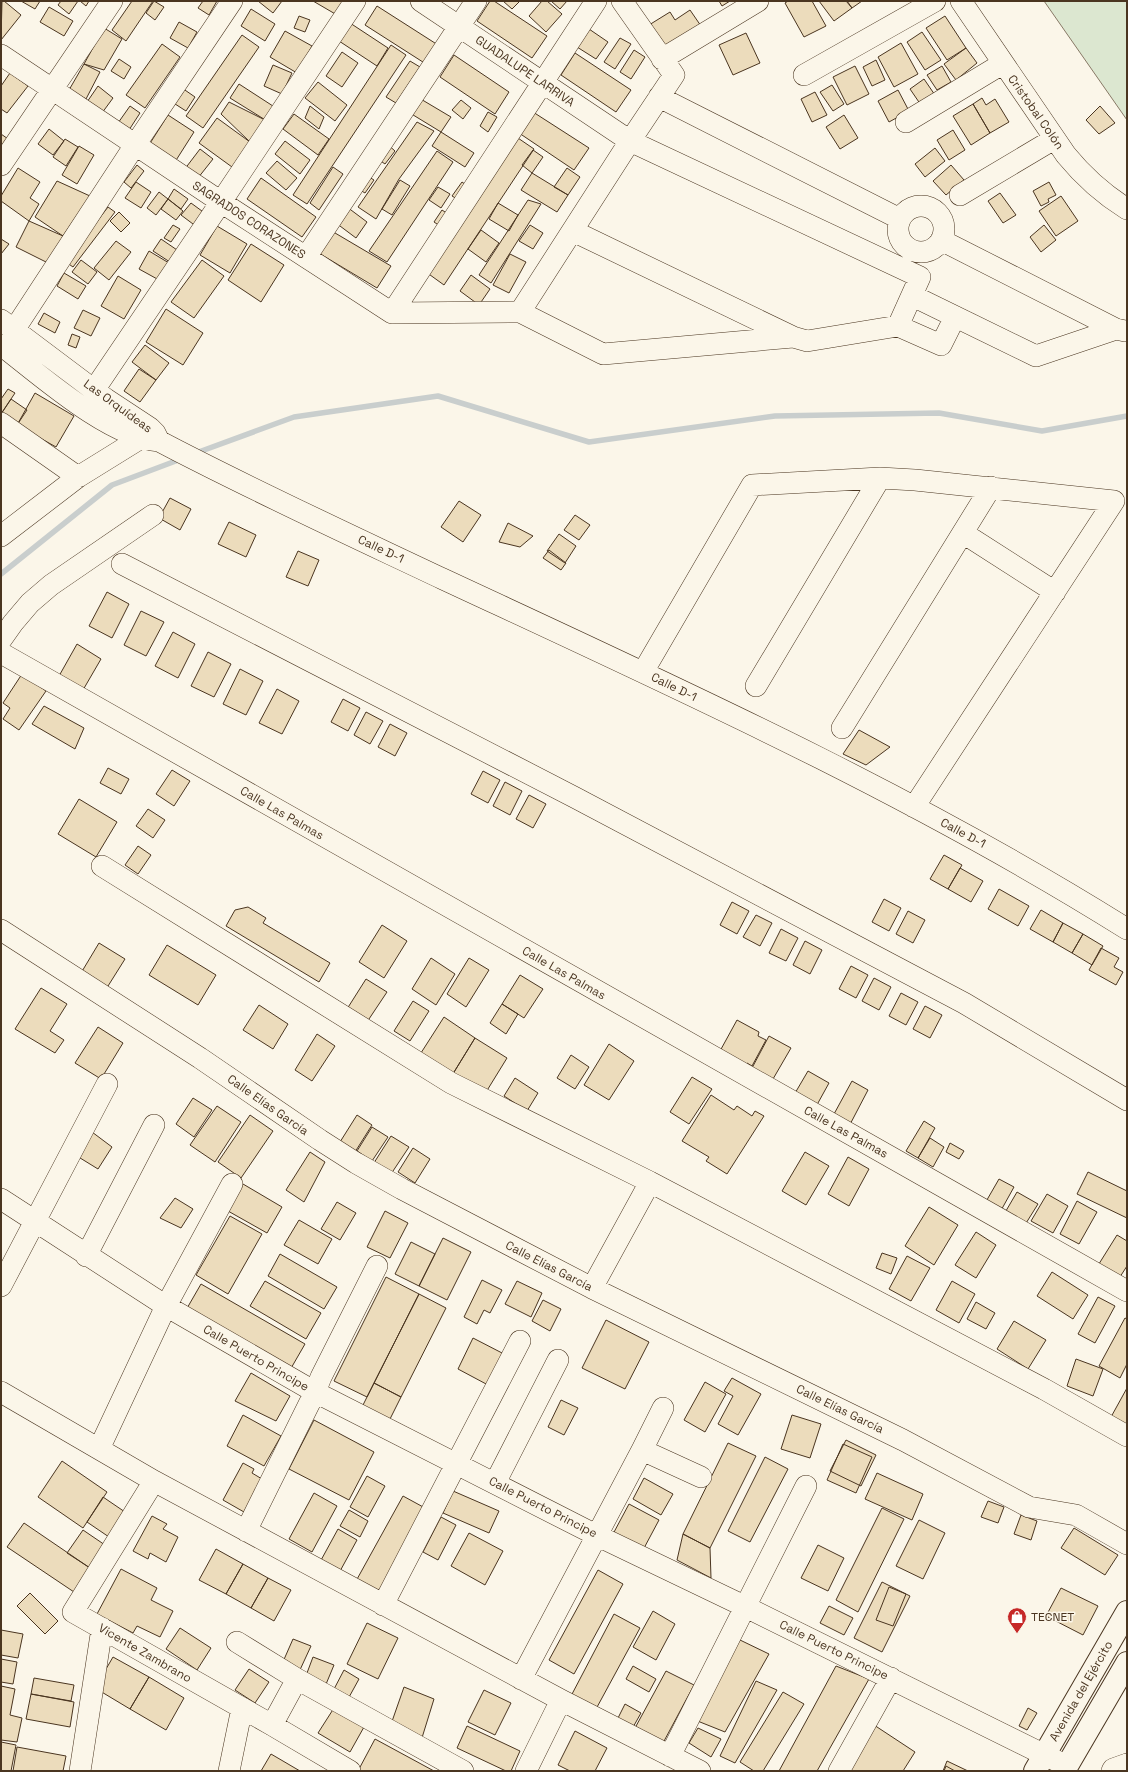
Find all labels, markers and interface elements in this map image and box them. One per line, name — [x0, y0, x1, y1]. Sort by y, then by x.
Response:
street label: GUADALUPE LARRIVA — [472, 32, 578, 110]
street label: Cristobal Colón — [1004, 72, 1068, 152]
street label: SAGRADOS CORAZONES — [189, 177, 309, 263]
street label: Las Orquídeas — [80, 376, 156, 436]
street label: Calle D-1 — [355, 531, 407, 567]
street label: Calle D-1 — [648, 669, 700, 705]
street label: Calle Las Palmas — [237, 783, 327, 843]
street label: Calle D-1 — [938, 814, 988, 852]
street label: Calle Las Palmas — [519, 943, 609, 1003]
street label: Calle Elías García — [224, 1071, 312, 1139]
street label: Calle Las Palmas — [801, 1102, 891, 1162]
street label: Calle Elías García — [503, 1237, 595, 1295]
street label: Calle Puerto Principe — [200, 1321, 312, 1395]
street label: Calle Elías García — [793, 1381, 887, 1437]
street label: Calle Puerto Principe — [486, 1473, 600, 1541]
shop icon: TECNET — [1006, 1606, 1028, 1634]
place label: TECNET — [1031, 1609, 1074, 1625]
street label: Calle Puerto Principe — [777, 1617, 891, 1683]
street label: Vicente Zambrano — [95, 1620, 195, 1686]
street label: Avenida del Ejército — [1046, 1638, 1116, 1744]

